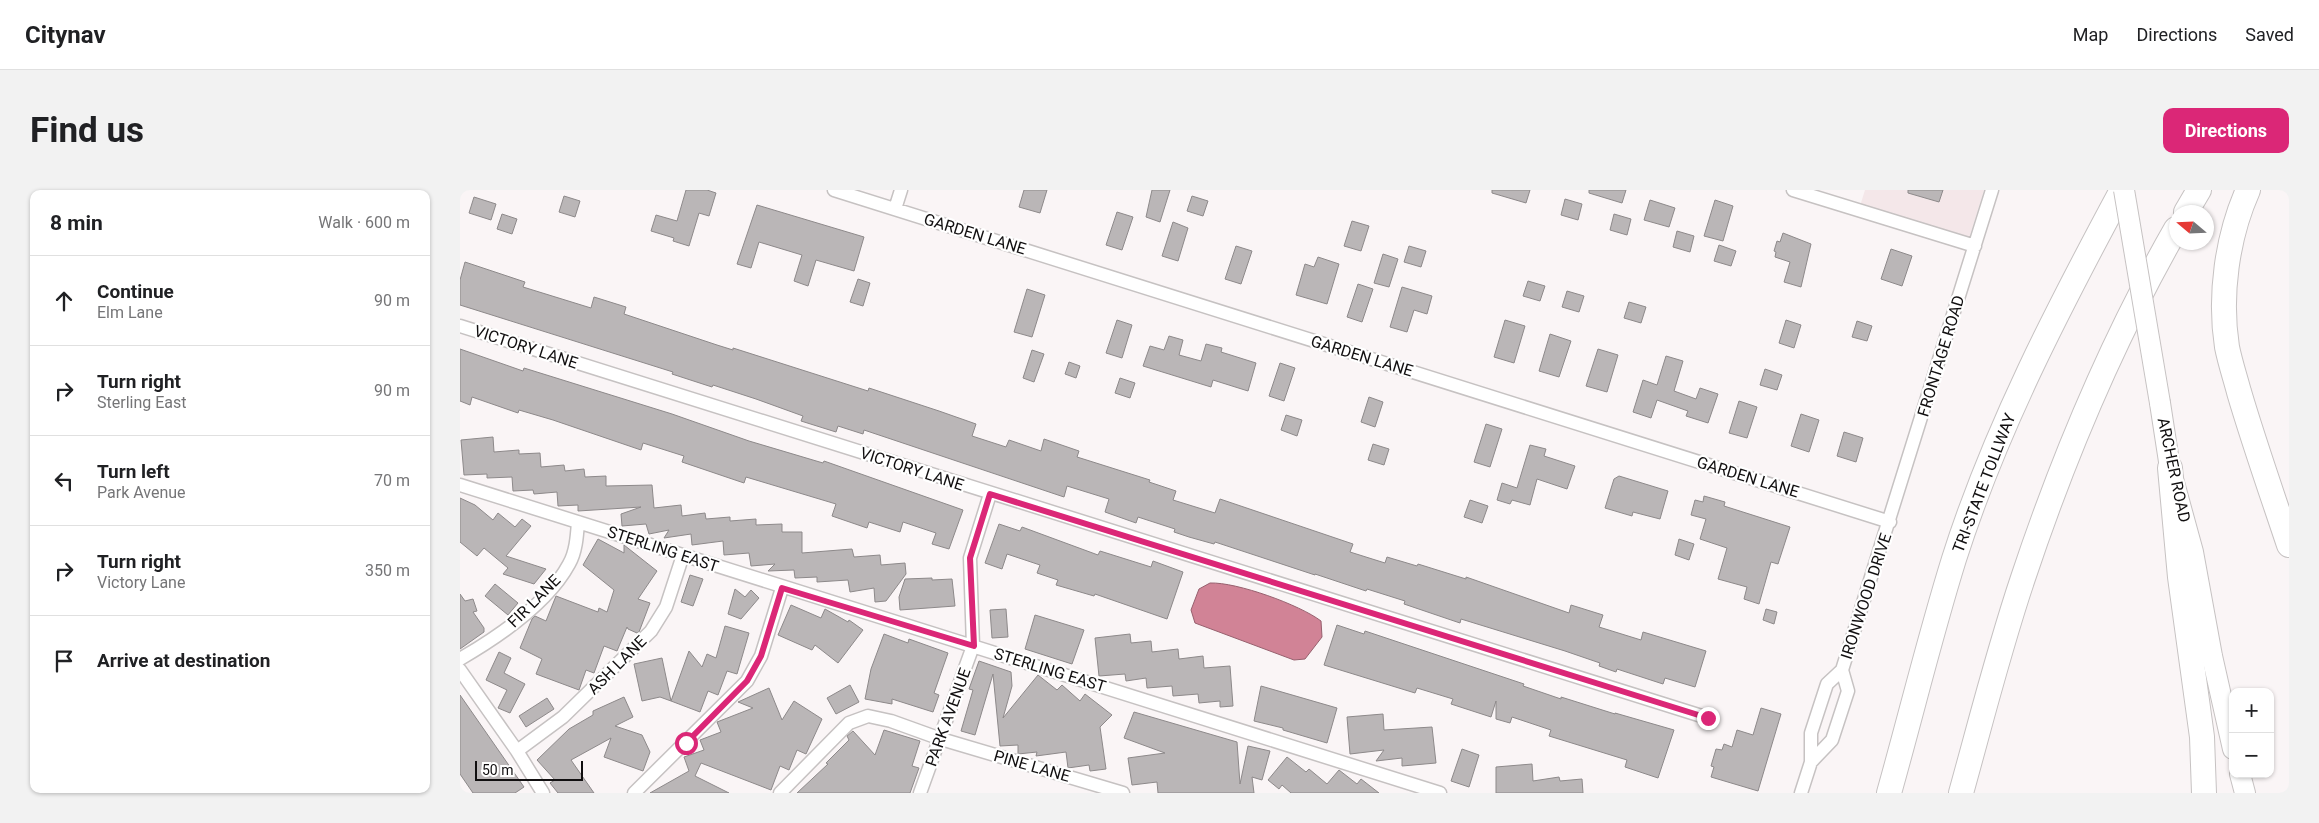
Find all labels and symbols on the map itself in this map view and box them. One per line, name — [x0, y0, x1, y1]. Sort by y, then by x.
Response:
north arrow — [2169, 205, 2214, 250]
street label: GARDEN LANE — [922, 209, 1028, 259]
street label: FRONTAGE ROAD — [1914, 293, 1968, 419]
street label: VICTORY LANE — [472, 321, 580, 373]
street label: GARDEN LANE — [1309, 331, 1415, 381]
street label: TRI-STATE TOLLWAY — [1949, 410, 2020, 555]
street label: ARCHER ROAD — [2154, 416, 2194, 524]
street label: VICTORY LANE — [858, 443, 966, 495]
street label: GARDEN LANE — [1695, 452, 1801, 502]
street label: STERLING EAST — [605, 522, 721, 576]
street label: IRONWOOD DRIVE — [1837, 531, 1895, 661]
street label: FIR LANE — [504, 571, 564, 631]
street label: ASH LANE — [584, 632, 650, 698]
street label: STERLING EAST — [992, 644, 1109, 696]
street label: PARK AVENUE — [921, 665, 975, 769]
route end — [1697, 707, 1720, 730]
route start — [675, 732, 698, 755]
street label: PINE LANE — [992, 746, 1072, 786]
scale bar — [475, 758, 582, 781]

